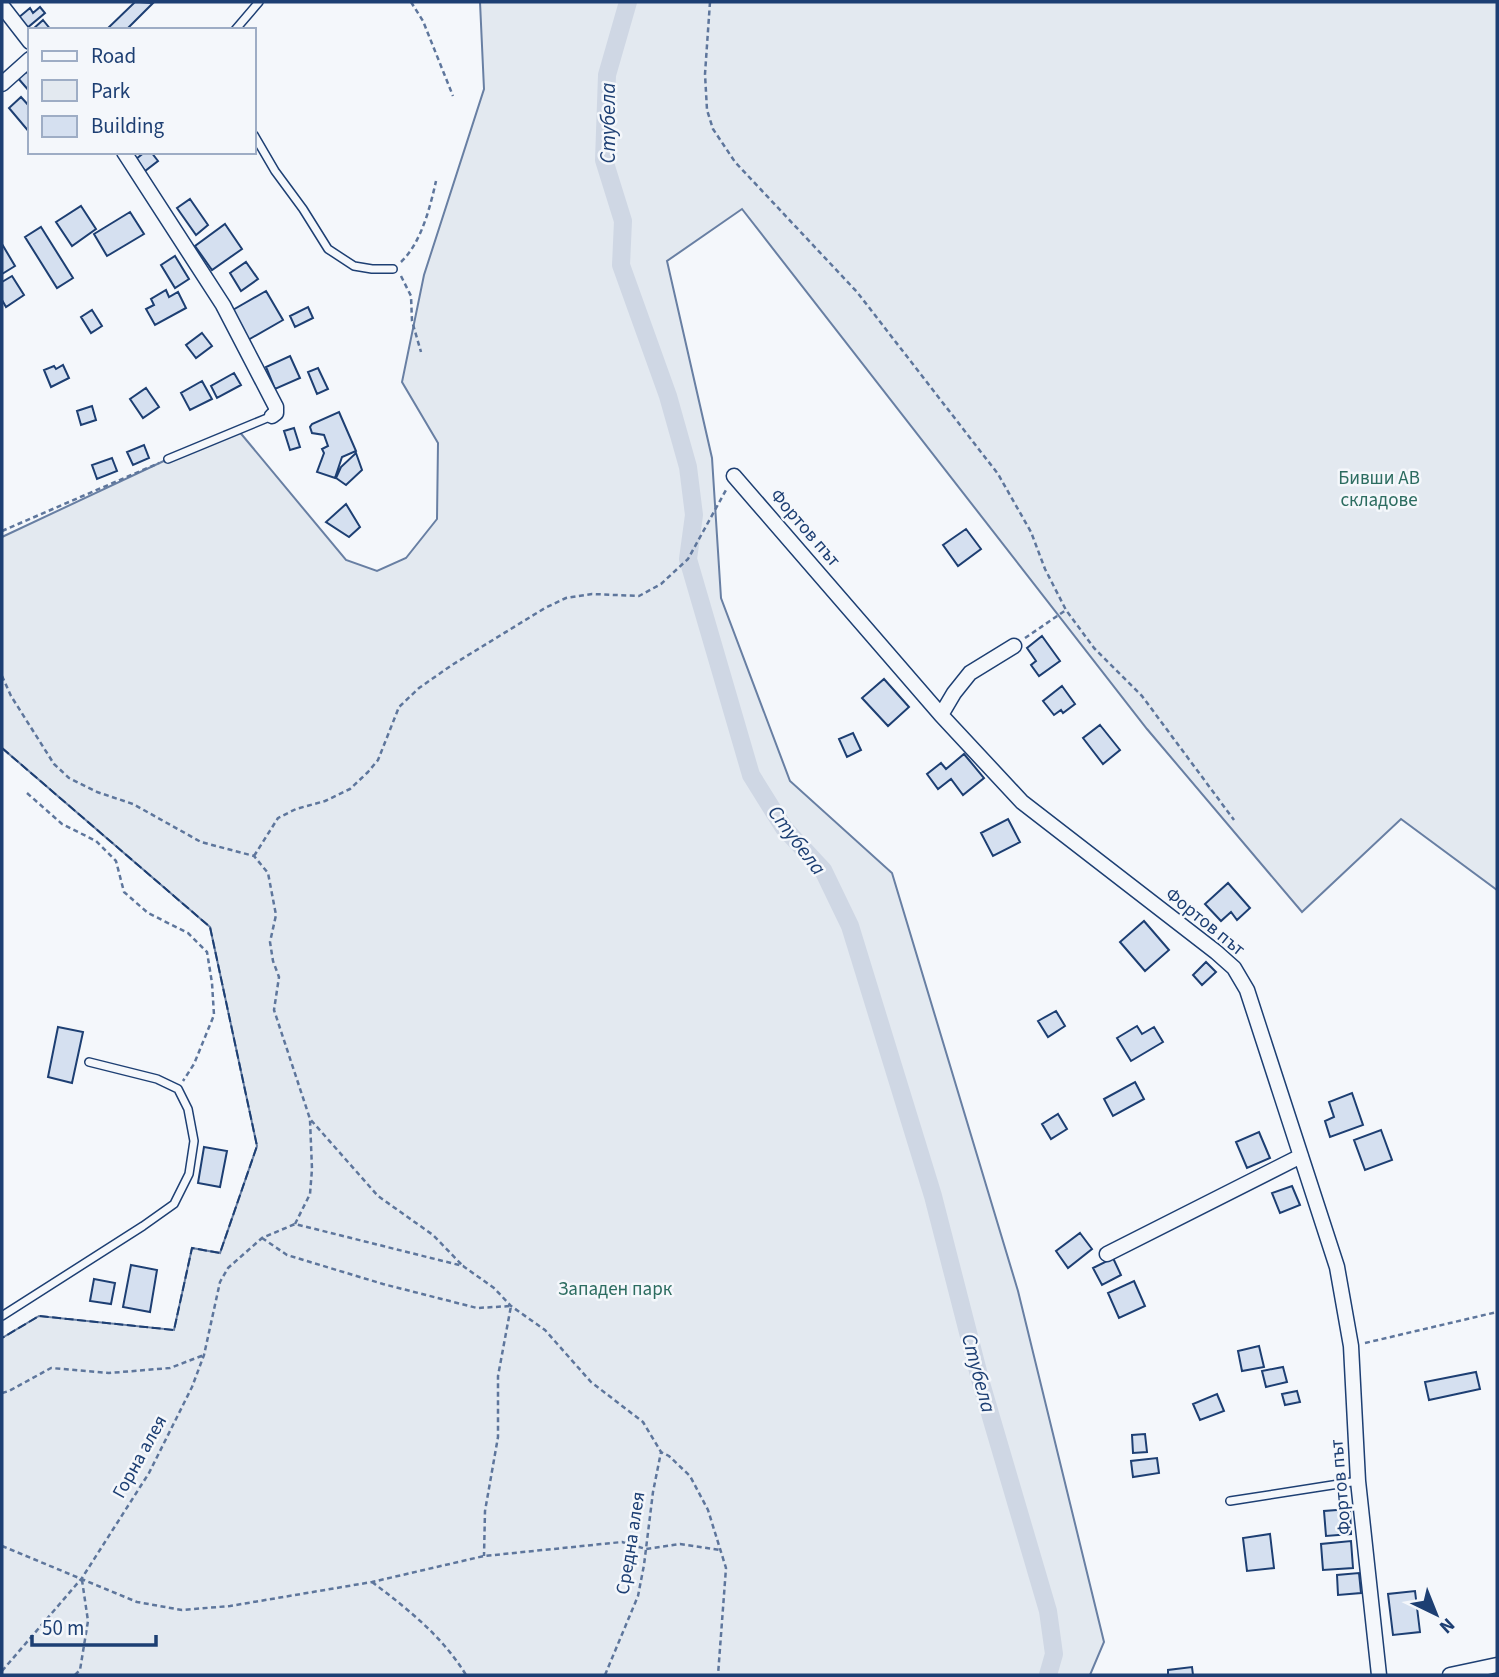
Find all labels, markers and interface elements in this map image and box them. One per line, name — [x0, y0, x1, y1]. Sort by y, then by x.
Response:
legend — [28, 28, 256, 154]
text: Road — [91, 41, 136, 71]
text: Park — [91, 76, 131, 106]
water label: Стубела — [593, 83, 623, 163]
text: Building — [91, 111, 165, 141]
park label: Бивши АВ складове — [1338, 465, 1420, 514]
street label: Фортов път — [763, 483, 847, 573]
water label: Стубела — [761, 799, 833, 881]
street label: Фортов път — [1159, 881, 1251, 963]
park label: Западен парк — [558, 1276, 673, 1303]
water label: Стубела — [954, 1330, 1004, 1416]
street label: Горна алея — [106, 1411, 174, 1503]
street label: Фортов път — [1323, 1438, 1359, 1536]
street label: Средна алея — [610, 1490, 652, 1596]
north arrow — [1401, 1579, 1471, 1649]
scale bar — [32, 1604, 156, 1648]
text: N — [1433, 1611, 1460, 1640]
text: 50 m — [42, 1613, 84, 1643]

